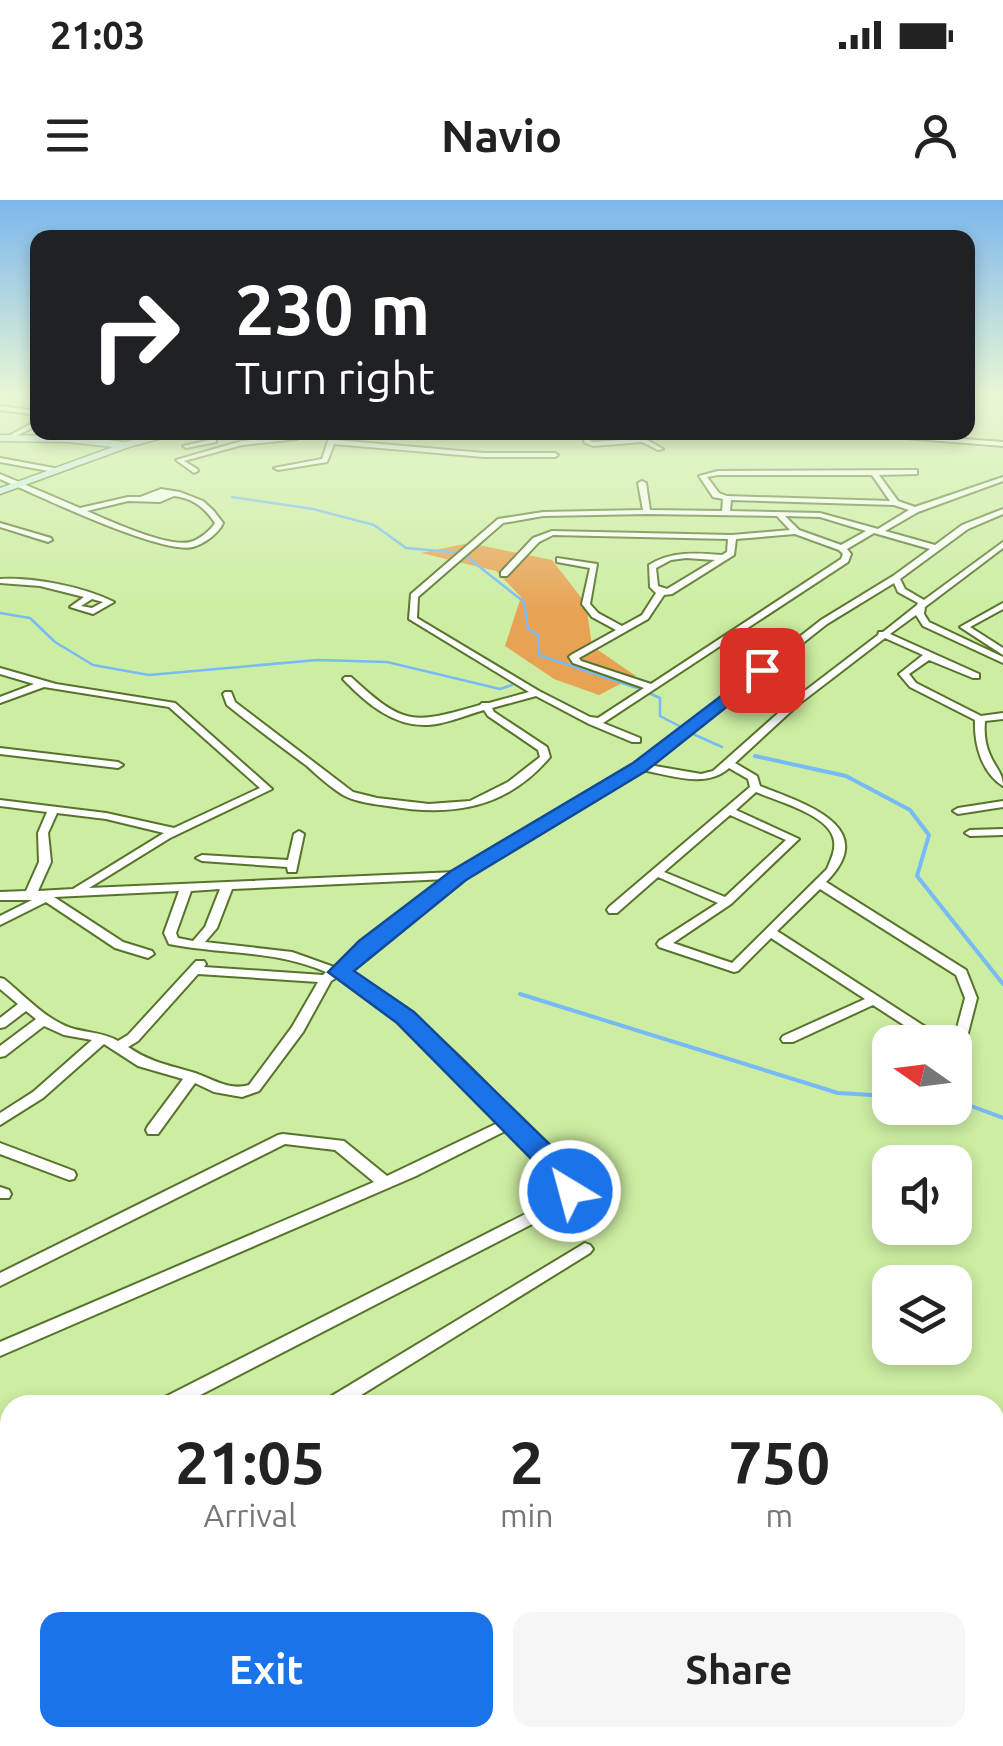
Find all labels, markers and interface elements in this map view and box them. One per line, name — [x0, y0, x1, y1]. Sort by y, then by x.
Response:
text: 21:03 — [50, 14, 145, 56]
icon: menu — [40, 108, 95, 163]
icon: person — [908, 108, 963, 163]
text: Navio — [441, 110, 562, 161]
icon: right — [70, 270, 200, 400]
text: 230 m — [235, 270, 430, 348]
text: Turn right — [235, 352, 435, 403]
pin — [720, 628, 805, 713]
icon: arrive — [735, 643, 790, 698]
north arrow — [872, 1025, 972, 1125]
map controls — [872, 1025, 972, 1365]
position arrow — [518, 1139, 622, 1243]
button: sound — [872, 1145, 972, 1245]
button: layers — [872, 1265, 972, 1365]
text: 21:05 — [175, 1428, 325, 1495]
text: 2 — [510, 1428, 544, 1495]
text: 750 — [729, 1428, 830, 1495]
text: Arrival — [203, 1497, 297, 1533]
text: min — [500, 1497, 554, 1533]
text: m — [765, 1497, 793, 1533]
button: Exit — [40, 1612, 493, 1727]
button: Share — [513, 1612, 965, 1727]

